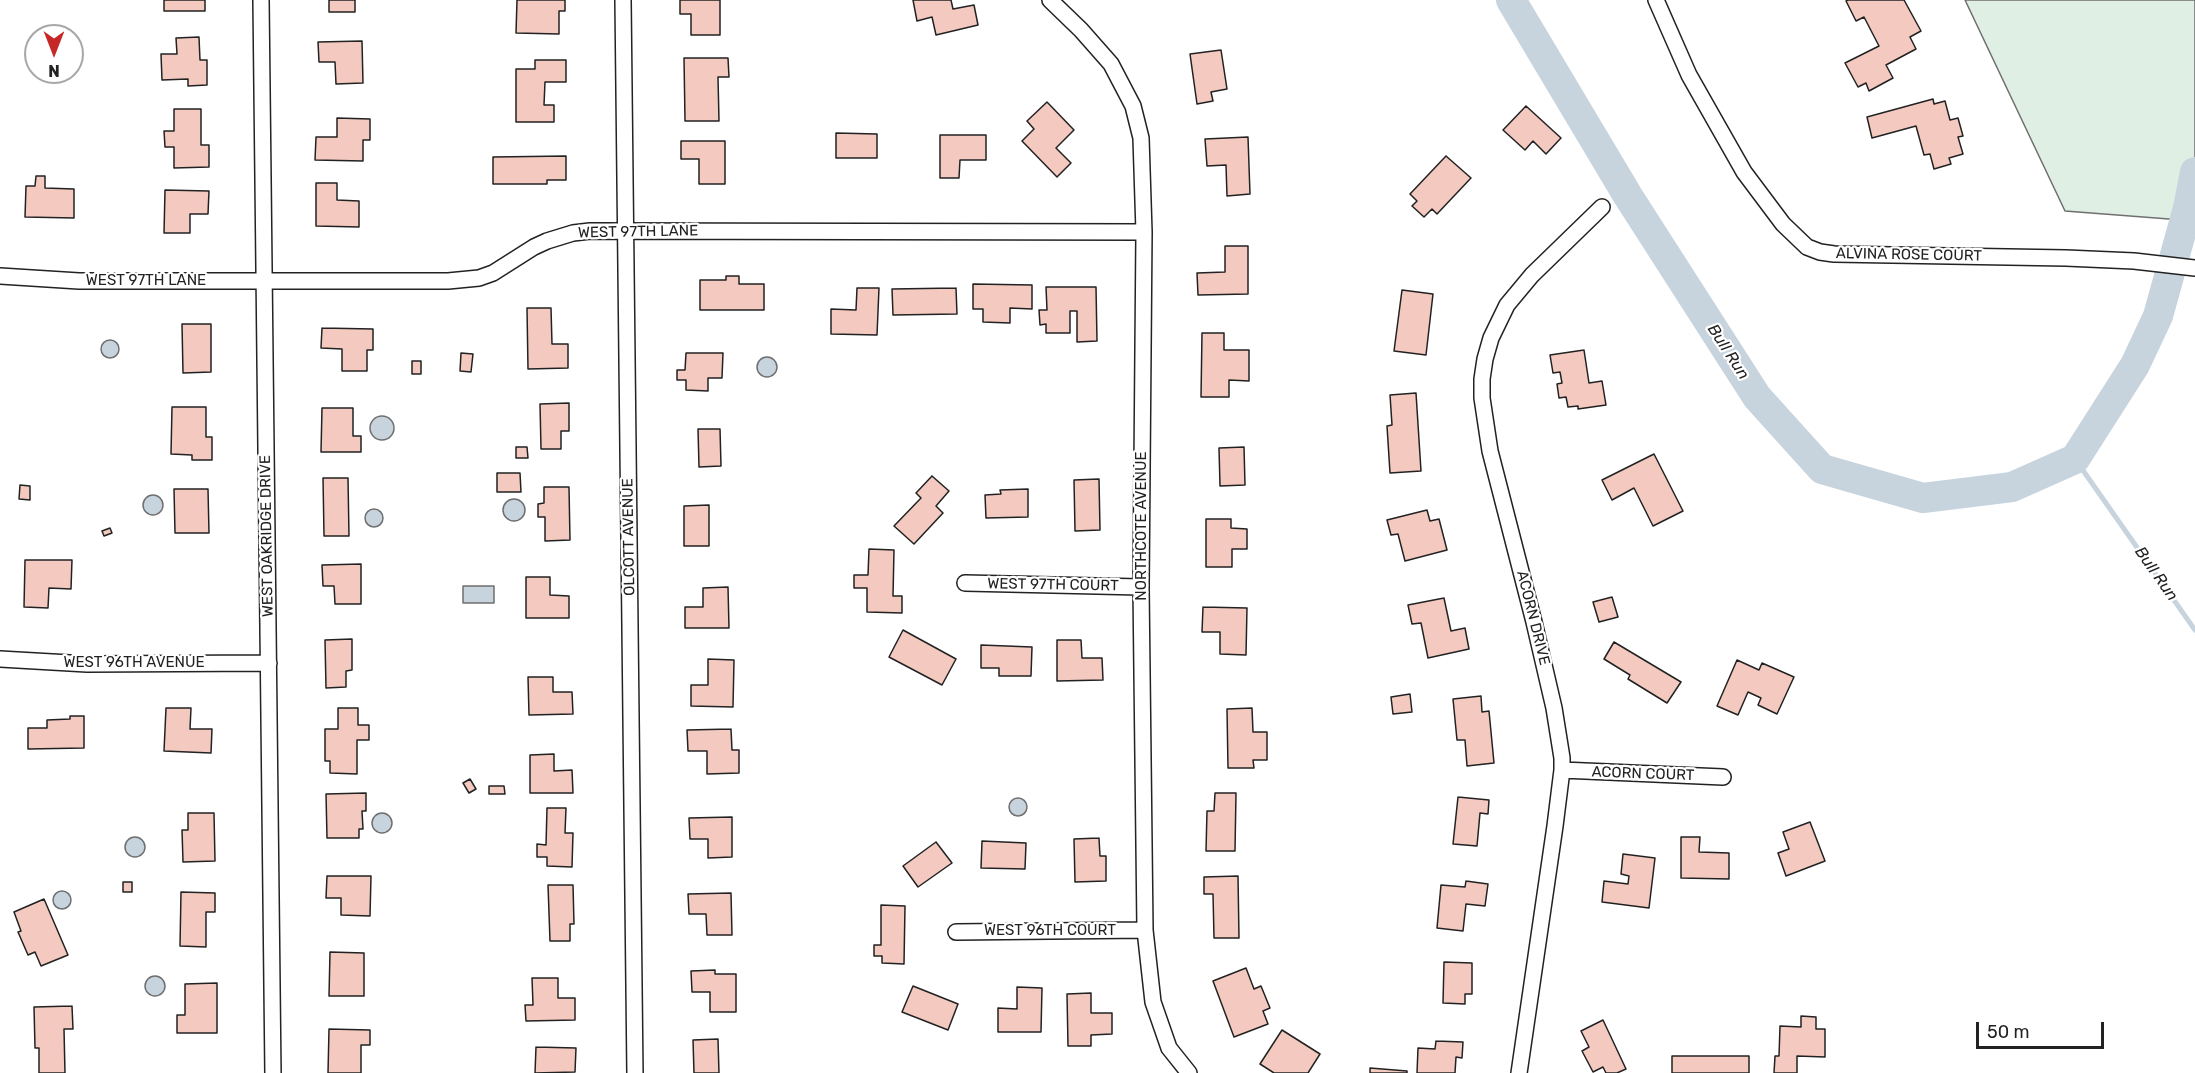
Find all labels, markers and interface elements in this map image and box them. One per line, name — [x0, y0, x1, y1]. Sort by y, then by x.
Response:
north arrow — [24, 24, 84, 84]
text: N — [48, 61, 60, 80]
street label: WEST 97TH LANE — [578, 222, 698, 242]
street label: ALVINA ROSE COURT — [1836, 245, 1982, 265]
street label: WEST 97TH LANE — [86, 272, 206, 290]
water label: Bull Run — [1703, 321, 1753, 383]
street label: NORTHCOTE AVENUE — [1133, 451, 1151, 601]
street label: WEST OAKRIDGE DRIVE — [257, 455, 277, 617]
street label: OLCOTT AVENUE — [619, 478, 639, 596]
water label: Bull Run — [2130, 543, 2182, 605]
street label: ACORN DRIVE — [1513, 569, 1553, 667]
street label: WEST 97TH COURT — [987, 575, 1119, 595]
street label: WEST 96TH AVENUE — [63, 654, 205, 672]
street label: ACORN COURT — [1591, 763, 1695, 785]
street label: WEST 96TH COURT — [984, 922, 1116, 940]
scale bar — [1979, 1010, 2106, 1048]
text: 50 m — [1987, 1021, 2030, 1043]

